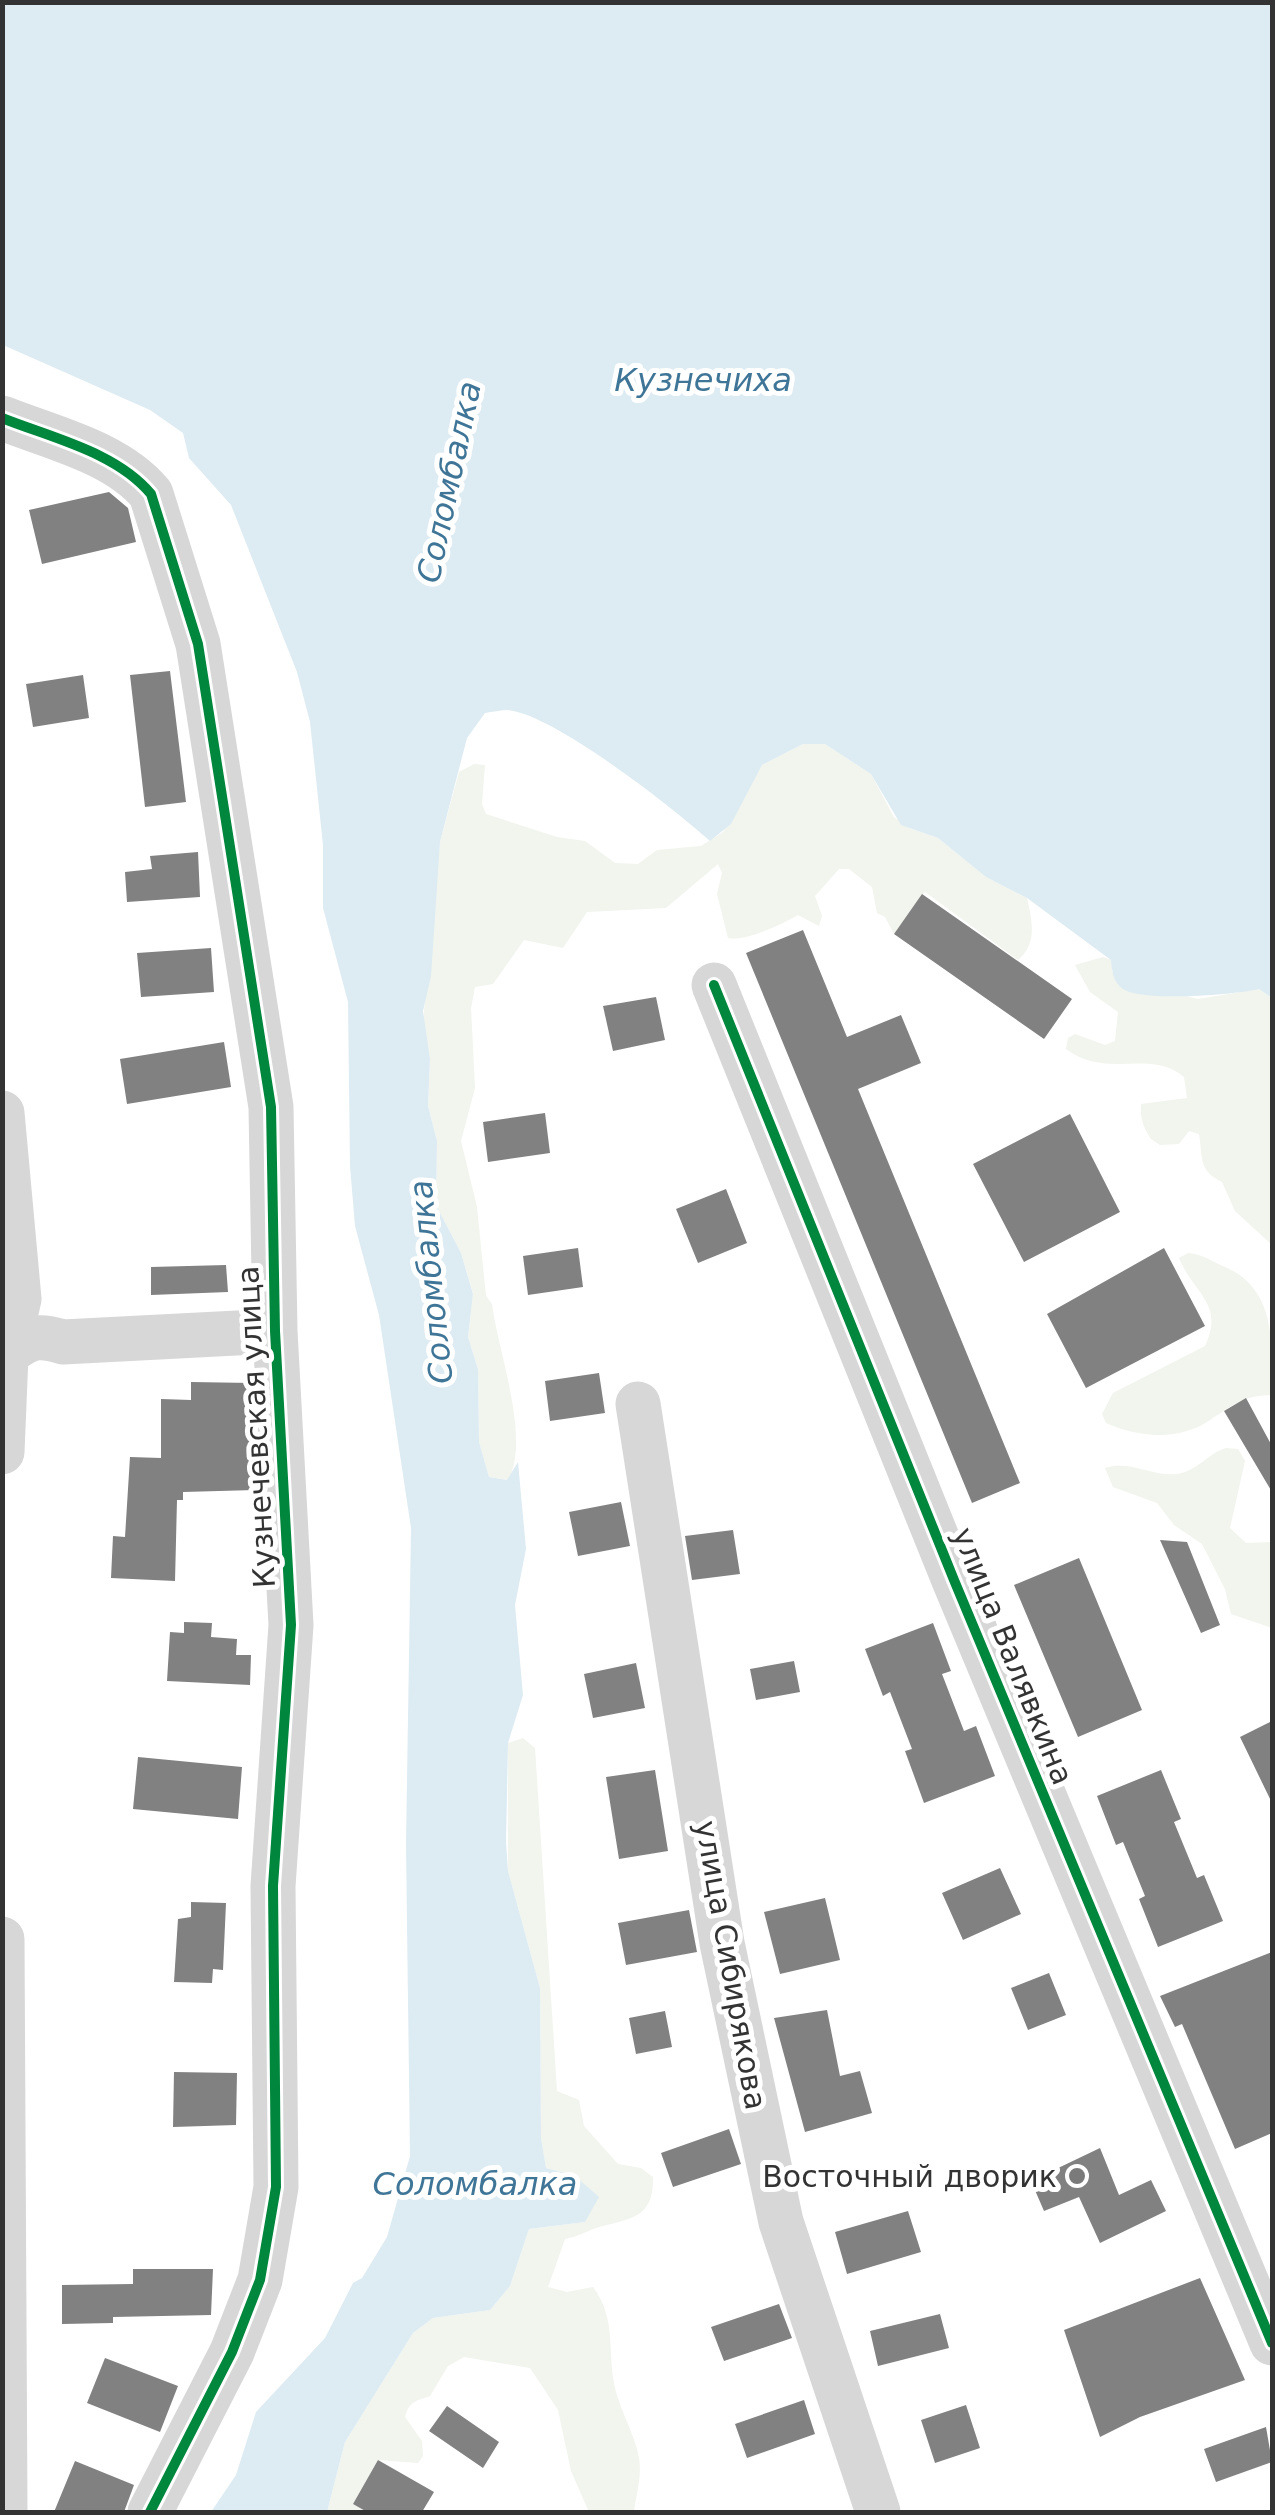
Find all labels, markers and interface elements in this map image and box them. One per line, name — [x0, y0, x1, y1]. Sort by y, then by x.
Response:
water label: Кузнечиха — [614, 361, 792, 399]
water label: Соломбалка — [409, 378, 489, 586]
water label: Соломбалка — [401, 1178, 461, 1386]
street label: Кузнечевская улица — [230, 1265, 282, 1589]
street label: улица Валявкина — [945, 1522, 1081, 1790]
street label: улица Сибирякова — [688, 1818, 774, 2112]
place label: Восточный дворик — [762, 2159, 1057, 2194]
water label: Соломбалка — [373, 2165, 577, 2203]
marker: Восточный дворик — [1066, 2165, 1088, 2187]

